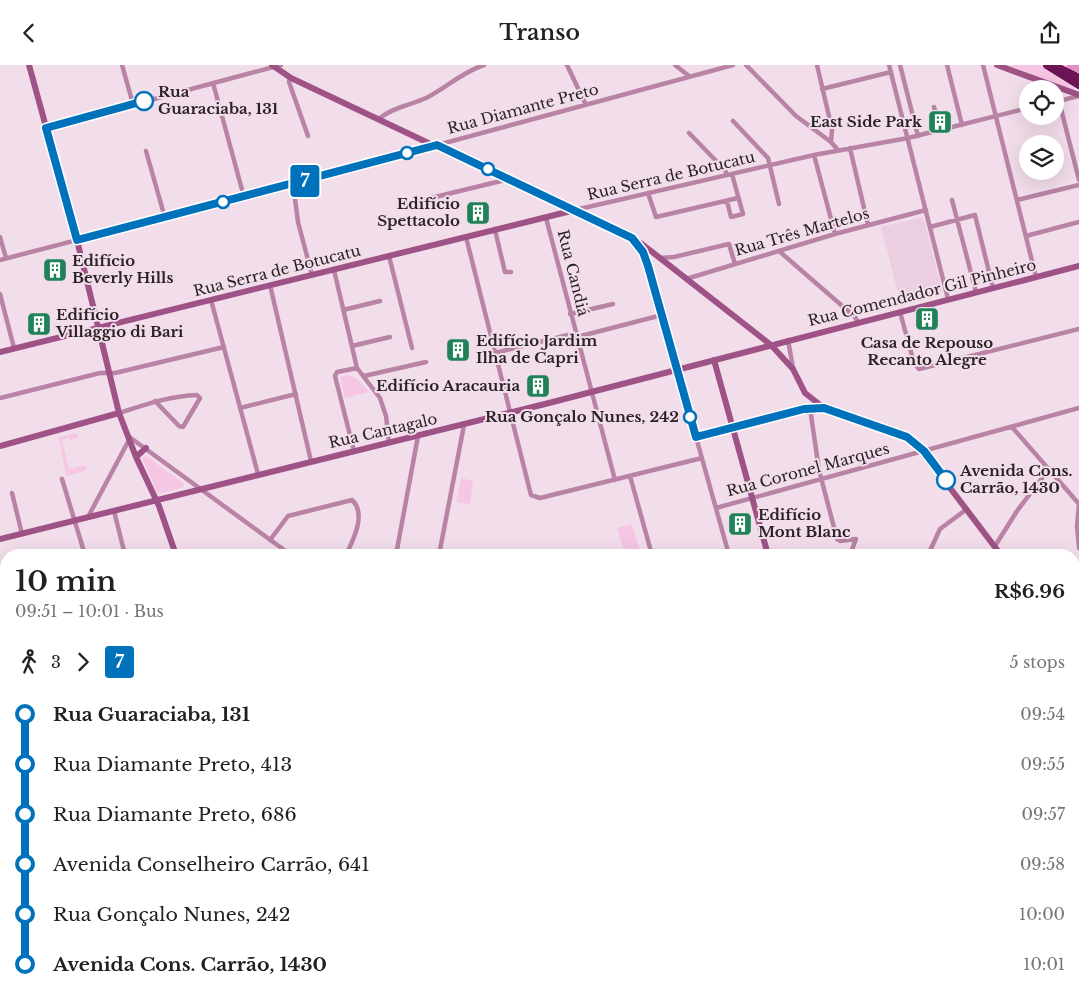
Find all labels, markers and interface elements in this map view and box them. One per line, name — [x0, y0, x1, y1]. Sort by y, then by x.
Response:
icon: back — [15, 19, 43, 47]
text: Transo — [499, 19, 580, 46]
icon: share — [1036, 19, 1064, 47]
street label: Rua Diamante Preto — [445, 79, 601, 138]
map controls — [1019, 80, 1064, 180]
button: locate — [1019, 80, 1064, 125]
place label: Rua Guaraciaba, 131 — [158, 82, 279, 118]
marker: Rua Guaraciaba, 131 — [134, 91, 154, 111]
building icon: East Side Park — [927, 109, 953, 135]
place label: East Side Park — [810, 112, 923, 131]
button: layers — [1019, 135, 1064, 180]
unlabelled marker — [400, 146, 414, 160]
street label: Rua Serra de Botucatu — [585, 147, 757, 204]
unlabelled marker — [481, 162, 495, 176]
line badge: 7 — [289, 165, 321, 197]
text: 7 — [300, 170, 310, 192]
place label: Edifício Spettacolo — [377, 194, 460, 230]
unlabelled marker — [216, 195, 230, 209]
building icon: Edifício Spettacolo — [465, 200, 491, 226]
street label: Rua Três Martelos — [732, 203, 872, 260]
street label: Rua Candiá — [554, 228, 594, 319]
street label: Rua Serra de Botucatu — [191, 241, 362, 300]
place label: Edifício Beverly Hills — [72, 251, 173, 287]
street label: Rua Comendador Gil Pinheiro — [806, 255, 1038, 330]
building icon: Edifício Beverly Hills — [42, 257, 68, 283]
place label: Edifício Villaggio di Bari — [55, 305, 184, 341]
building icon: Casa de Repouso Recanto Alegre — [914, 306, 940, 332]
building icon: Edifício Villaggio di Bari — [26, 311, 52, 337]
place label: Edifício Jardim Ilha de Capri — [476, 331, 598, 367]
place label: Casa de Repouso Recanto Alegre — [861, 333, 993, 369]
building icon: Edifício Jardim Ilha de Capri — [445, 337, 471, 363]
building icon: Edifício Aracauria — [525, 373, 551, 399]
place label: Edifício Aracauria — [376, 376, 520, 395]
place label: Rua Gonçalo Nunes, 242 — [485, 407, 679, 426]
street label: Rua Cantagalo — [327, 409, 439, 452]
marker: Rua Gonçalo Nunes, 242 — [683, 410, 697, 424]
street label: Rua Coronel Marques — [724, 439, 892, 500]
place label: Avenida Cons. Carrão, 1430 — [959, 461, 1073, 497]
marker: Avenida Cons. Carrão, 1430 — [936, 470, 956, 490]
place label: Edifício Mont Blanc — [758, 505, 851, 541]
building icon: Edifício Mont Blanc — [727, 511, 753, 537]
text: 10 min — [15, 564, 116, 599]
text: R$6.96 — [994, 580, 1065, 603]
text: 09:51 – 10:01 · Bus — [15, 601, 164, 621]
icon: walk — [15, 648, 43, 676]
icon: forward — [69, 648, 97, 676]
text: 7 — [115, 651, 124, 673]
text: 3 — [51, 652, 61, 672]
text: 5 stops — [1009, 652, 1065, 672]
text: Rua Guaraciaba, 131 — [53, 703, 250, 726]
text: 09:54 — [1020, 704, 1065, 724]
text: Rua Diamante Preto, 413 — [53, 753, 292, 776]
text: 09:55 — [1021, 754, 1065, 774]
text: Rua Diamante Preto, 686 — [53, 803, 297, 826]
text: 09:57 — [1022, 804, 1065, 824]
text: Avenida Conselheiro Carrão, 641 — [53, 853, 370, 876]
text: 09:58 — [1020, 854, 1065, 874]
text: Rua Gonçalo Nunes, 242 — [53, 903, 290, 926]
text: 10:00 — [1019, 904, 1065, 924]
text: Avenida Cons. Carrão, 1430 — [53, 953, 327, 976]
text: 10:01 — [1023, 954, 1065, 974]

